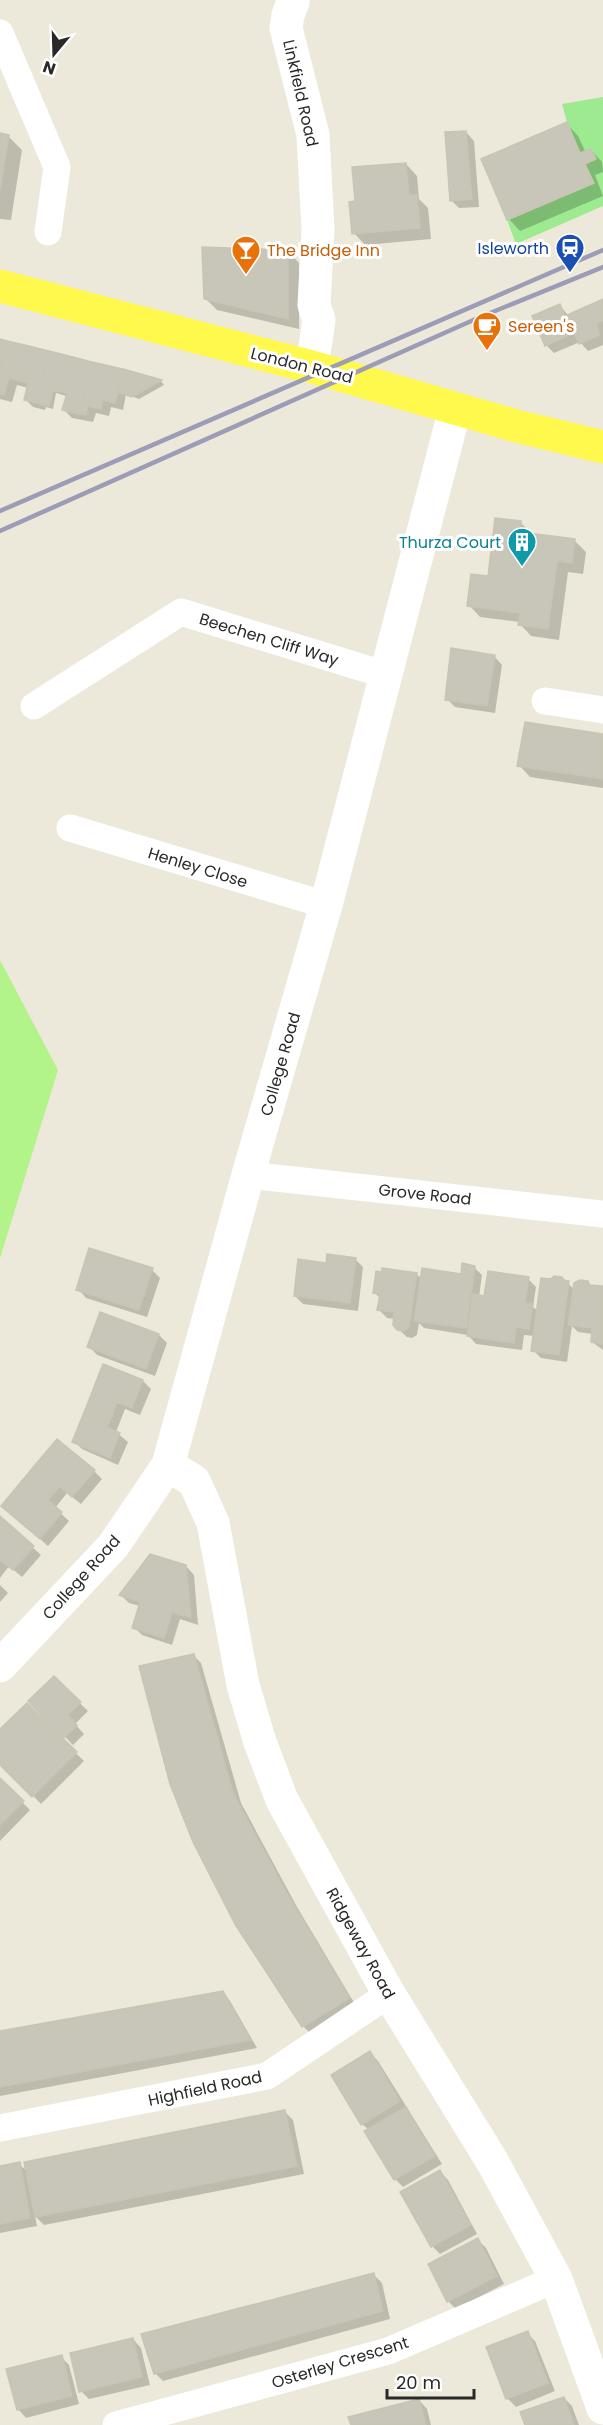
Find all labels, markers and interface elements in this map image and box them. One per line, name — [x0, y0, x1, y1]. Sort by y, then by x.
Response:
north arrow — [24, 24, 84, 84]
street label: Linkfield Road — [277, 37, 324, 149]
text: N — [40, 55, 59, 81]
station icon: Isleworth — [554, 232, 586, 274]
bar icon: The Bridge Inn — [230, 234, 262, 276]
place label: Isleworth — [477, 237, 549, 260]
place label: The Bridge Inn — [267, 239, 380, 262]
cafe icon: Sereen's — [471, 310, 503, 352]
place label: Sereen's — [508, 315, 574, 338]
street label: London Road — [248, 342, 355, 389]
building icon: Thurza Court — [506, 526, 538, 568]
place label: Thurza Court — [399, 531, 501, 554]
street label: Beechen Cliff Way — [196, 607, 341, 672]
street label: Henley Close — [145, 841, 251, 894]
street label: College Road — [255, 1010, 306, 1119]
street label: Grove Road — [377, 1178, 473, 1211]
street label: College Road — [37, 1530, 126, 1625]
street label: Ridgeway Road — [320, 1883, 401, 2003]
street label: Highfield Road — [146, 2065, 264, 2112]
street label: Osterley Crescent — [269, 2331, 412, 2394]
scale bar — [387, 2362, 474, 2400]
text: 20 m — [396, 2370, 441, 2395]

